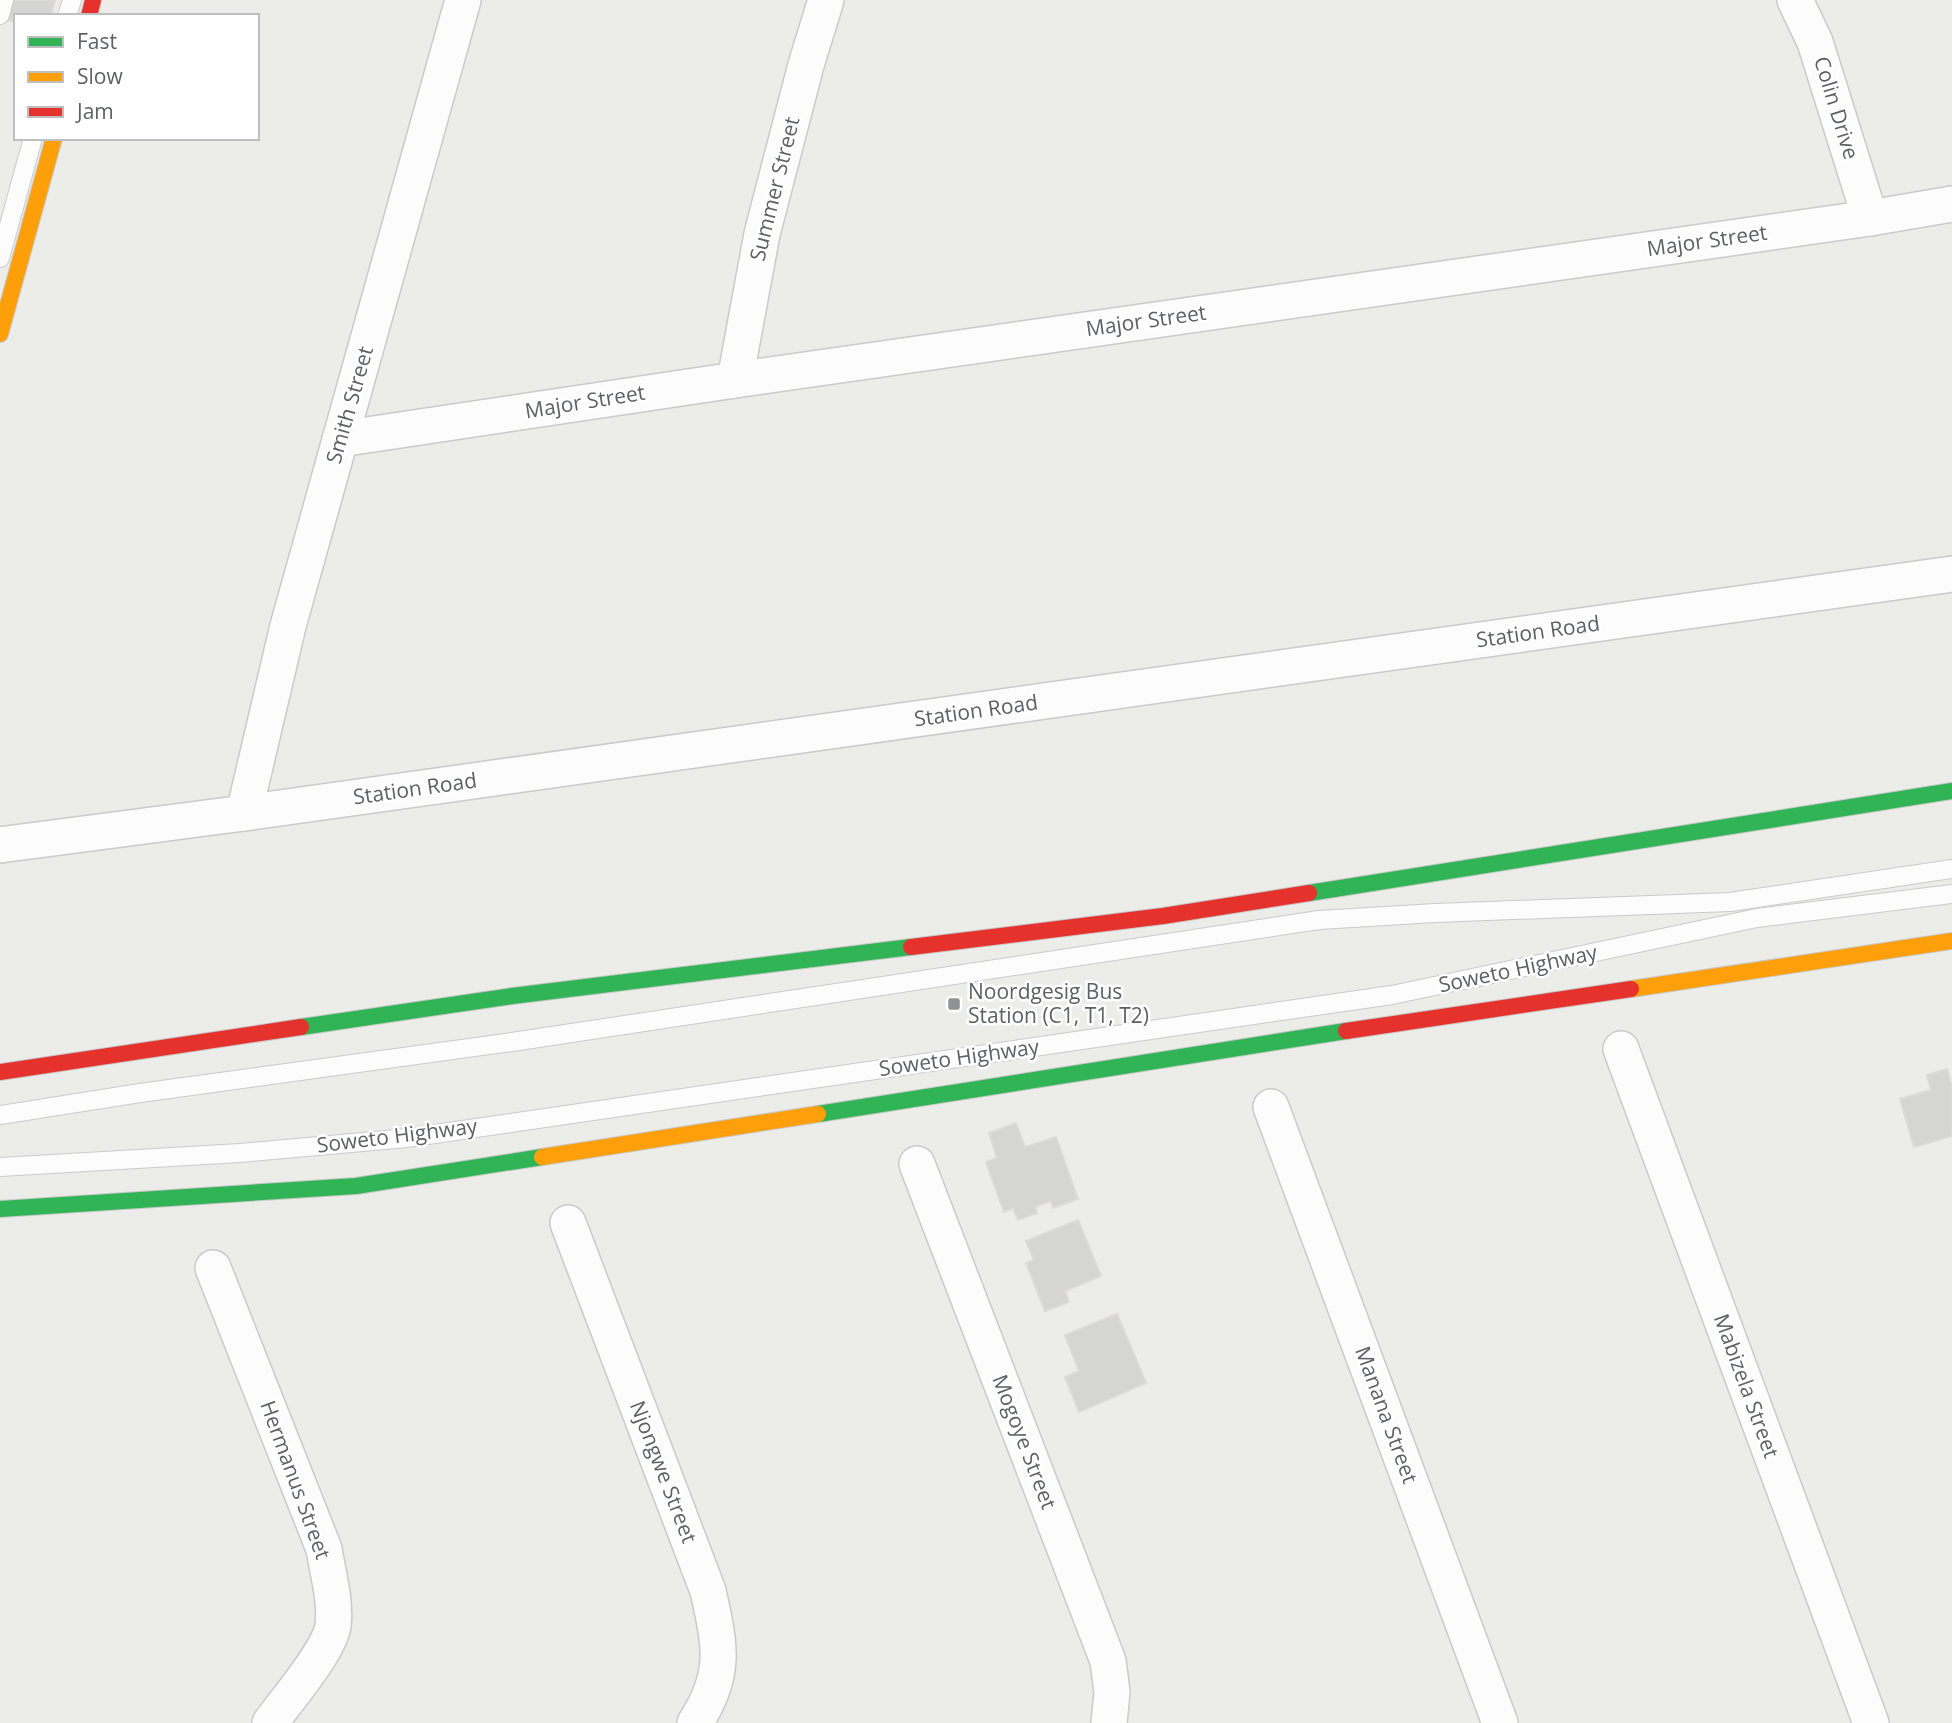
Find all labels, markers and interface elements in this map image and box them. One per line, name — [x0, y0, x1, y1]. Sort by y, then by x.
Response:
legend — [14, 14, 259, 140]
text: Fast — [77, 27, 117, 55]
street label: Colin Drive — [1808, 53, 1866, 163]
text: Slow — [77, 62, 123, 90]
text: Jam — [75, 97, 114, 125]
street label: Summer Street — [743, 114, 805, 264]
street label: Major Street — [1645, 218, 1769, 262]
street label: Major Street — [1084, 298, 1208, 342]
street label: Smith Street — [319, 343, 379, 467]
street label: Major Street — [523, 378, 647, 424]
street label: Station Road — [1474, 608, 1601, 654]
street label: Station Road — [912, 687, 1039, 733]
street label: Station Road — [351, 765, 478, 811]
street label: Soweto Highway — [1436, 937, 1600, 998]
place label: Noordgesig Bus Station (C1, T1, T2) — [968, 977, 1149, 1029]
marker: Noordgesig Bus Station (C1, T1, T2) — [946, 996, 962, 1012]
street label: Soweto Highway — [877, 1032, 1041, 1082]
street label: Soweto Highway — [315, 1111, 479, 1159]
street label: Mabizela Street — [1708, 1310, 1786, 1462]
street label: Manana Street — [1349, 1342, 1425, 1487]
street label: Mogoye Street — [986, 1370, 1063, 1513]
street label: Hermanus Street — [254, 1396, 338, 1563]
street label: Njongwe Street — [624, 1397, 704, 1547]

